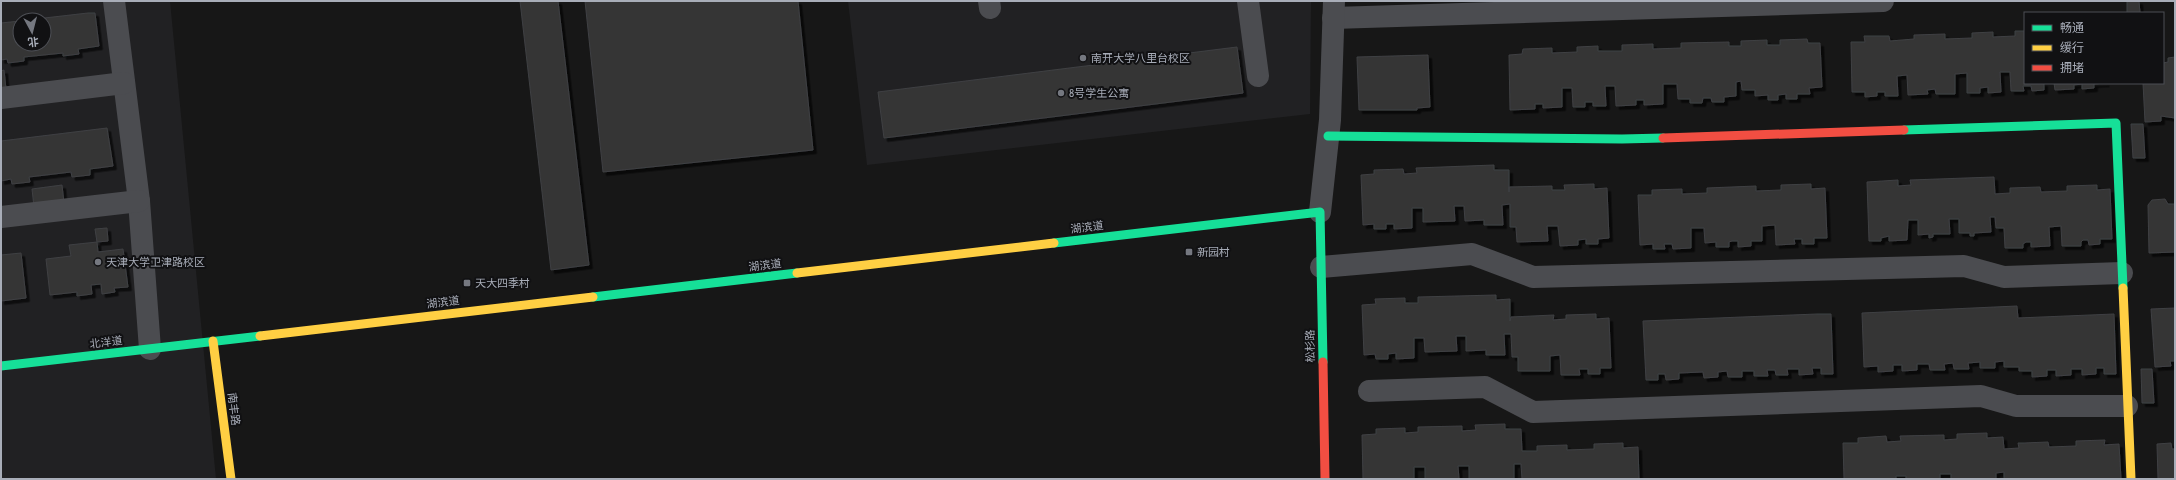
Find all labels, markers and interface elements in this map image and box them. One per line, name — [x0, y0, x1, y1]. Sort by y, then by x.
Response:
north arrow — [12, 12, 52, 52]
legend — [2024, 12, 2164, 84]
text: 畅通 — [2060, 21, 2084, 35]
text: 北 — [27, 35, 39, 49]
text: 缓行 — [2060, 41, 2084, 55]
place label: 南开大学八里台校区 — [1091, 52, 1190, 64]
marker: 南开大学八里台校区 — [1078, 53, 1088, 63]
text: 拥堵 — [2060, 61, 2084, 75]
place label: 8号学生公寓 — [1069, 87, 1129, 99]
marker: 8号学生公寓 — [1056, 88, 1066, 98]
street label: 湖滨道 — [1070, 219, 1104, 235]
place label: 新园村 — [1197, 246, 1230, 258]
marker: 新园村 — [1184, 247, 1194, 257]
place label: 天津大学卫津路校区 — [106, 256, 205, 268]
marker: 天津大学卫津路校区 — [93, 257, 103, 267]
street label: 湖滨道 — [748, 257, 782, 273]
place label: 天大四季村 — [475, 277, 530, 289]
marker: 天大四季村 — [462, 278, 472, 288]
street label: 湖滨道 — [426, 294, 460, 310]
street label: 松杉路 — [1304, 329, 1316, 363]
street label: 北洋道 — [89, 334, 123, 350]
street label: 南丰路 — [226, 392, 242, 426]

